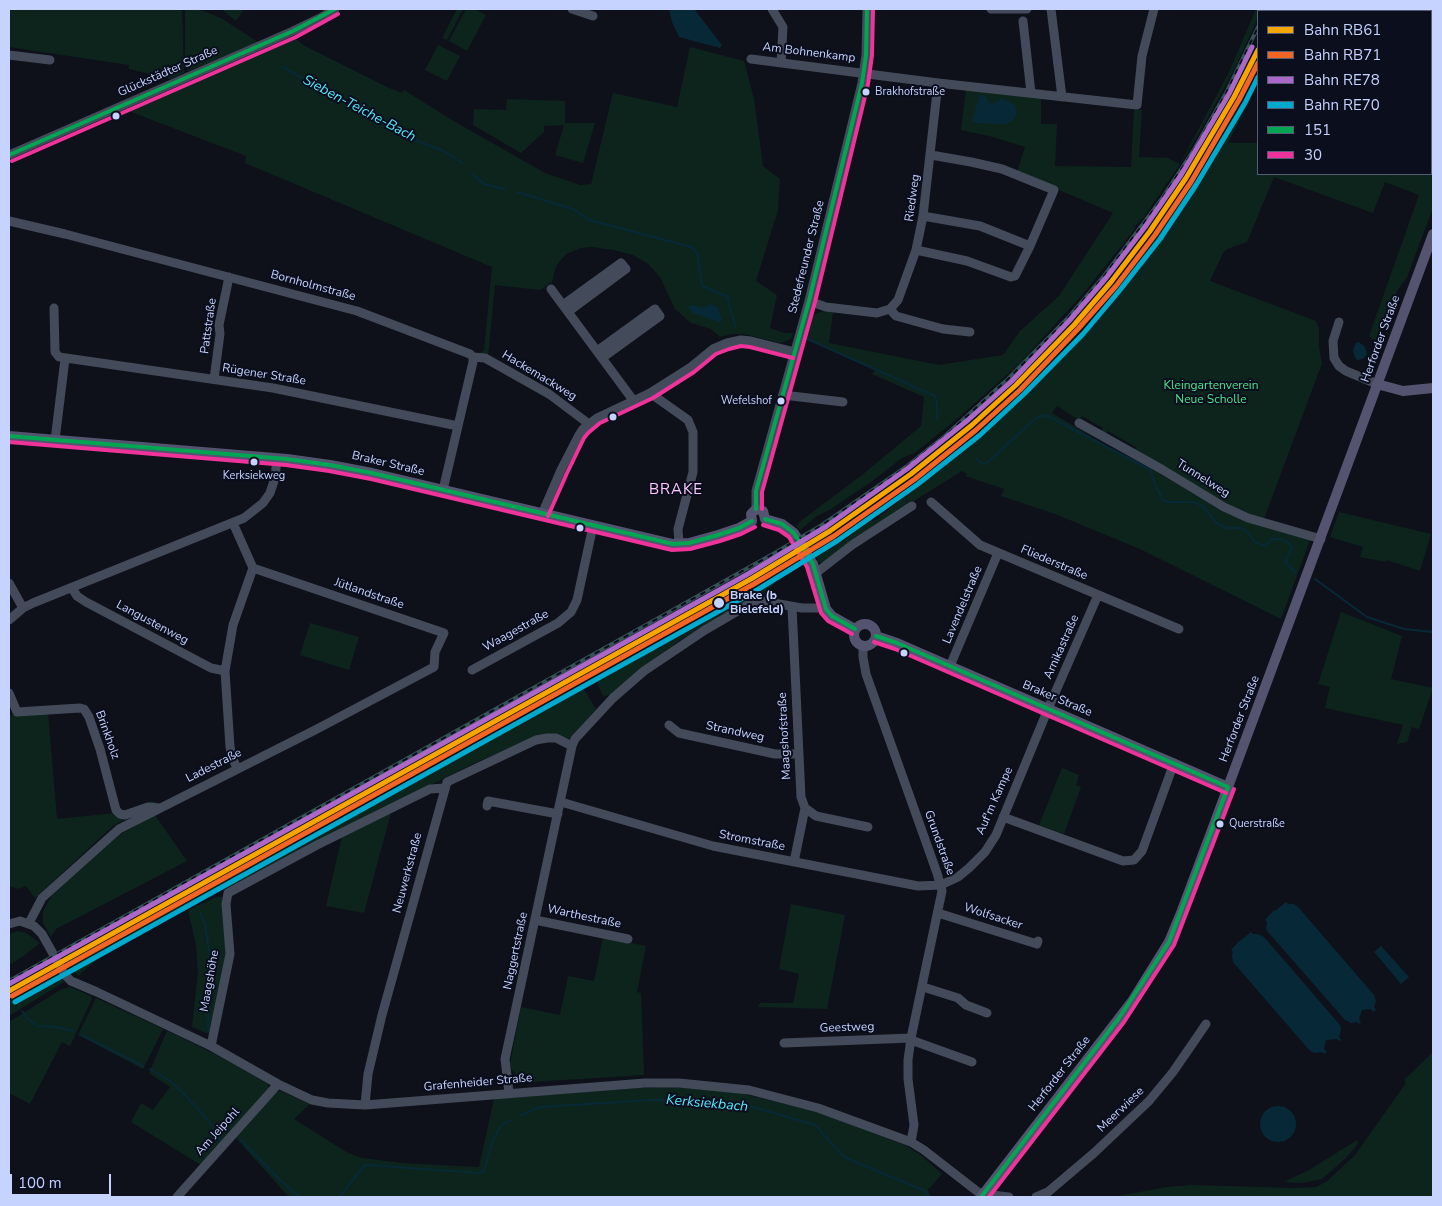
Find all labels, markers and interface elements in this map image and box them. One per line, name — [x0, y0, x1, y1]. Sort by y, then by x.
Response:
legend — [1257, 10, 1432, 175]
text: Bahn RB61 — [1304, 20, 1381, 40]
street label: Am Bohnenkamp — [762, 40, 856, 66]
street label: Glückstädter Straße — [116, 44, 220, 100]
text: Bahn RB71 — [1304, 45, 1381, 65]
text: Bahn RE78 — [1304, 70, 1380, 90]
water label: Sieben-Teiche-Bach — [300, 72, 418, 146]
place label: Brakhofstraße — [875, 85, 945, 99]
marker: Brakhofstraße — [861, 87, 871, 97]
text: Bahn RE70 — [1304, 95, 1380, 115]
unlabelled marker — [111, 111, 121, 121]
text: 151 — [1304, 120, 1331, 140]
text: 30 — [1304, 145, 1322, 165]
street label: Riedweg — [903, 173, 923, 223]
street label: Stedefreunder Straße — [786, 199, 828, 315]
street label: Bornholmstraße — [269, 268, 357, 304]
street label: Herforder Straße — [1359, 294, 1403, 384]
street label: Pattstraße — [198, 297, 220, 355]
street label: Hackemackweg — [499, 348, 579, 404]
street label: Rügener Straße — [221, 361, 307, 389]
park label: Kleingartenverein Neue Scholle — [1164, 379, 1258, 407]
place label: Wefelshof — [721, 394, 772, 408]
marker: Wefelshof — [776, 396, 786, 406]
unlabelled marker — [608, 412, 618, 422]
street label: Braker Straße — [350, 449, 426, 479]
marker: Kerksiekweg — [249, 457, 259, 467]
street label: Tunnelweg — [1174, 457, 1232, 501]
place label: Kerksiekweg — [223, 469, 285, 483]
district label: BRAKE — [648, 481, 704, 499]
unlabelled marker — [575, 523, 585, 533]
street label: Fliederstraße — [1018, 542, 1090, 584]
street label: Lavendelstraße — [940, 564, 986, 646]
street label: Jütlandstraße — [332, 575, 406, 613]
place label: Brake (b Bielefeld) — [730, 589, 784, 617]
marker: Brake (b Bielefeld) — [712, 596, 726, 610]
street label: Langustenweg — [113, 598, 191, 648]
street label: Waagestraße — [481, 607, 551, 655]
street label: Arnikastraße — [1041, 612, 1083, 682]
unlabelled marker — [899, 648, 909, 658]
street label: Herforder Straße — [1217, 674, 1263, 764]
street label: Braker Straße — [1020, 678, 1094, 720]
street label: Maagshofstraße — [776, 692, 794, 780]
street label: Brinkholz — [92, 709, 122, 761]
street label: Strandweg — [704, 719, 766, 745]
street label: Ladestraße — [184, 746, 244, 786]
street label: Auf'm Kampe — [974, 765, 1016, 837]
street label: Grundstraße — [921, 809, 957, 877]
place label: Querstraße — [1229, 817, 1285, 831]
marker: Querstraße — [1215, 819, 1225, 829]
street label: Stromstraße — [718, 828, 786, 854]
street label: Neuwerkstraße — [390, 831, 426, 915]
street label: Wolfsacker — [962, 901, 1024, 933]
street label: Warthestraße — [546, 902, 622, 932]
street label: Naggertstraße — [501, 911, 531, 991]
street label: Maagshöhe — [197, 949, 223, 1013]
street label: Geestweg — [819, 1020, 875, 1036]
street label: Herforder Straße — [1026, 1034, 1094, 1114]
street label: Grafenheider Straße — [423, 1071, 533, 1095]
street label: Meerwiese — [1095, 1084, 1147, 1136]
water label: Kerksiekbach — [665, 1092, 749, 1116]
street label: Am Jeipohl — [193, 1105, 243, 1159]
scale bar — [12, 1164, 114, 1196]
text: 100 m — [18, 1173, 62, 1193]

